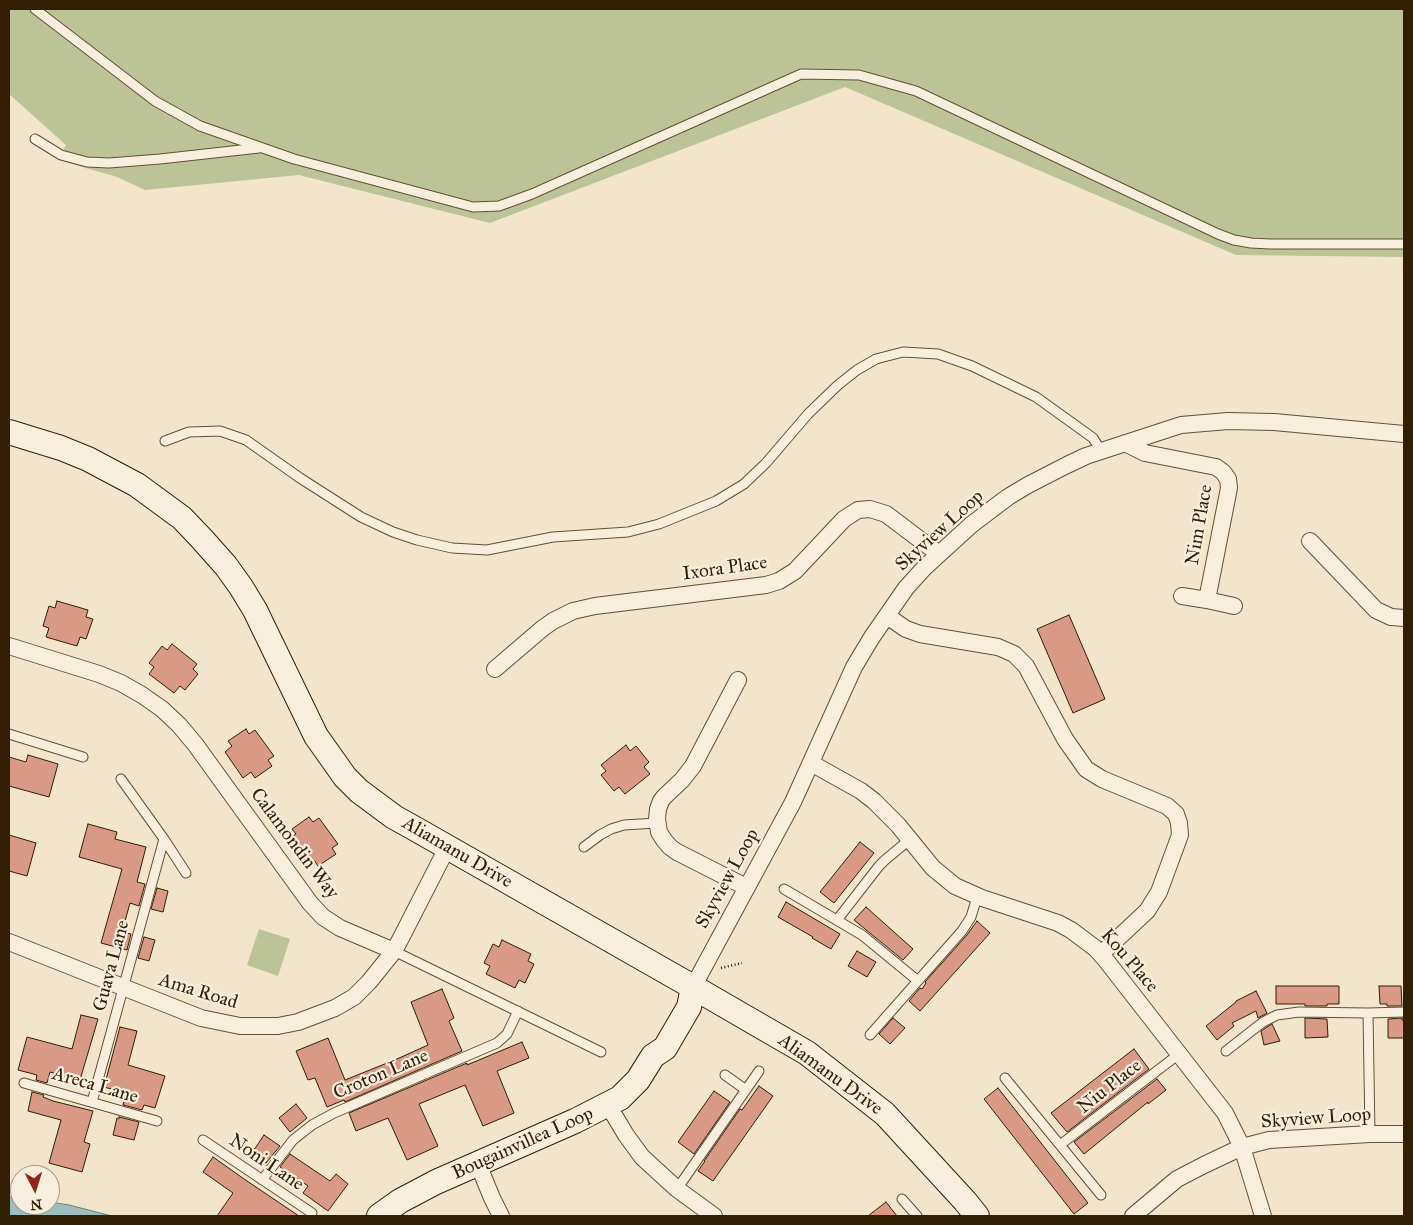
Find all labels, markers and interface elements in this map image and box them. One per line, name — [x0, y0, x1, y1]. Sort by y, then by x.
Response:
street label: Nim Place — [1182, 483, 1218, 567]
street label: Skyview Loop — [891, 486, 989, 576]
street label: Ixora Place — [681, 552, 769, 586]
street label: Calamondin Way — [245, 784, 343, 904]
street label: Aliamanu Drive — [398, 812, 516, 894]
street label: Skyview Loop — [691, 825, 765, 933]
street label: Guava Lane — [89, 918, 135, 1014]
street label: Kou Place — [1095, 924, 1163, 998]
street label: Ama Road — [156, 969, 240, 1015]
street label: Aliamanu Drive — [773, 1029, 887, 1121]
street label: Croton Lane — [330, 1045, 432, 1105]
street label: Niu Place — [1073, 1055, 1147, 1119]
street label: Areca Lane — [50, 1063, 140, 1109]
street label: Bougainvillea Loop — [449, 1103, 597, 1185]
street label: Skyview Loop — [1260, 1104, 1372, 1134]
street label: Noni Lane — [224, 1130, 308, 1196]
north arrow — [10, 1165, 60, 1215]
text: N — [30, 1195, 43, 1213]

